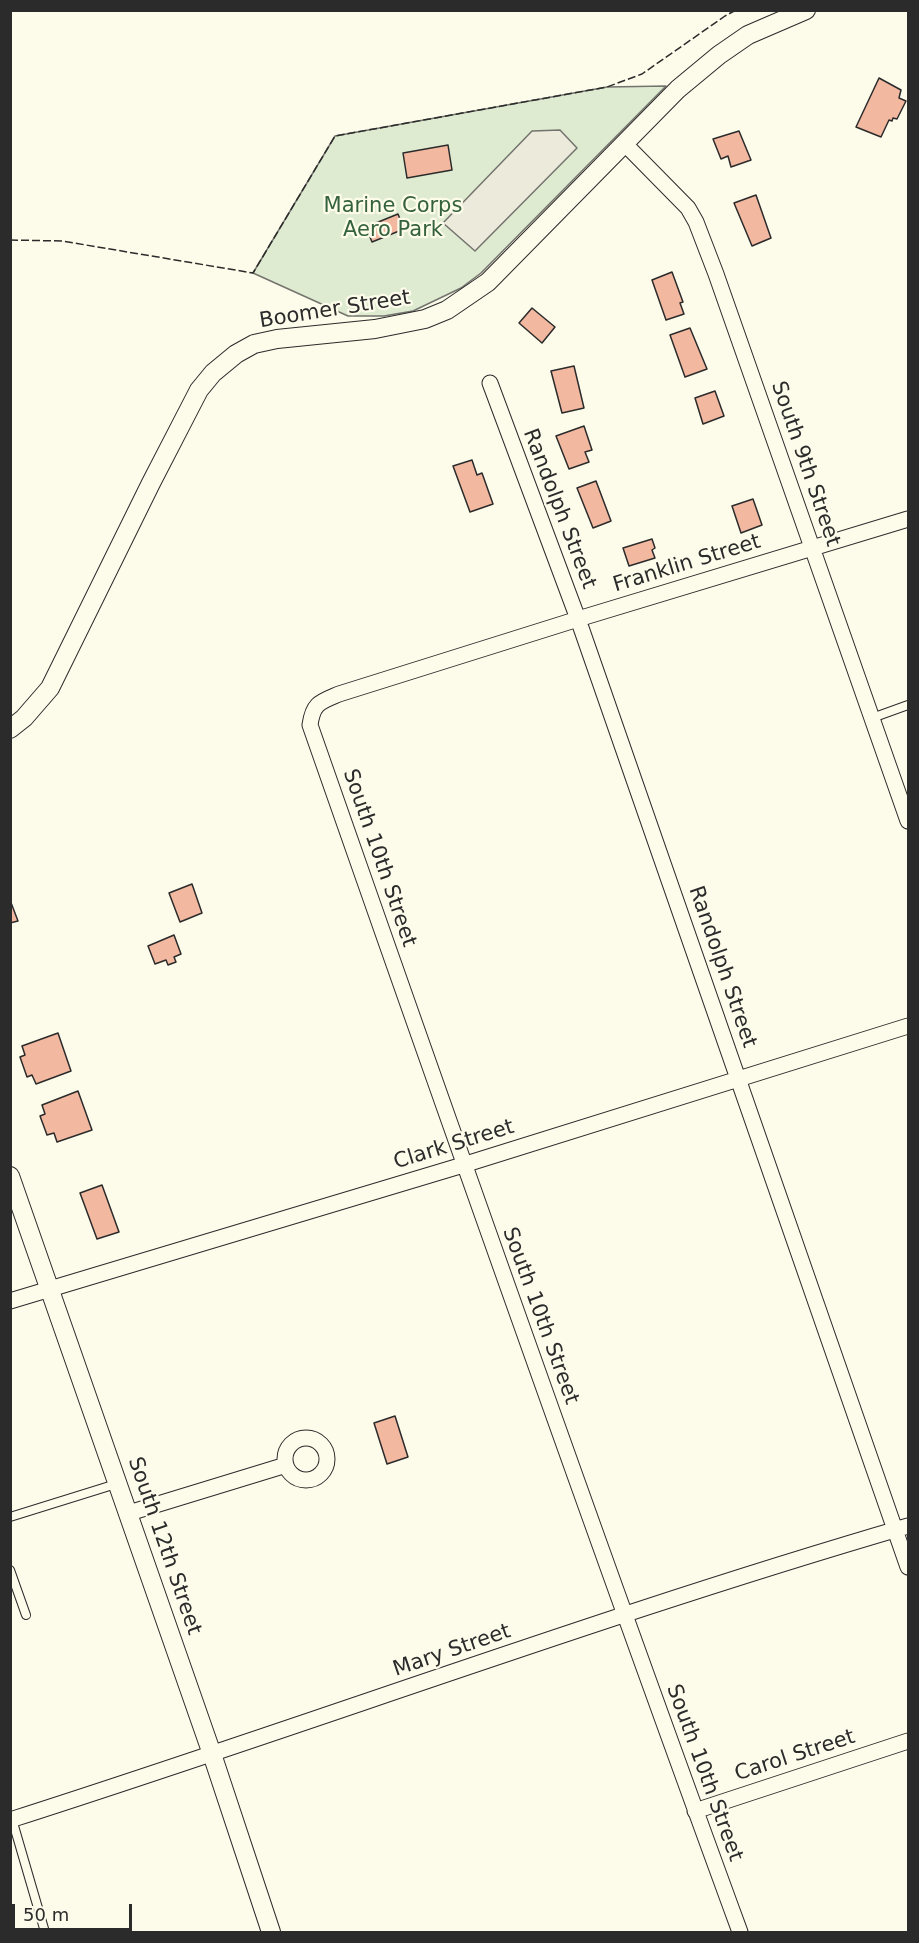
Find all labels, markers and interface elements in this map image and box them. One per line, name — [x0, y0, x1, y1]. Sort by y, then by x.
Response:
park label: Marine Corps Aero Park — [324, 194, 462, 244]
street label: Boomer Street — [258, 286, 412, 334]
street label: South 9th Street — [765, 378, 845, 550]
street label: Randolph Street — [517, 425, 601, 593]
street label: Franklin Street — [610, 530, 764, 598]
street label: South 10th Street — [337, 766, 421, 950]
street label: Randolph Street — [683, 883, 761, 1051]
street label: Clark Street — [391, 1115, 517, 1175]
street label: South 10th Street — [496, 1224, 584, 1408]
street label: South 12th Street — [122, 1454, 206, 1638]
street label: Mary Street — [390, 1619, 514, 1683]
street label: South 10th Street — [660, 1681, 748, 1865]
street label: Carol Street — [732, 1725, 858, 1787]
scale bar — [15, 1892, 135, 1930]
text: 50 m — [23, 1904, 69, 1925]

